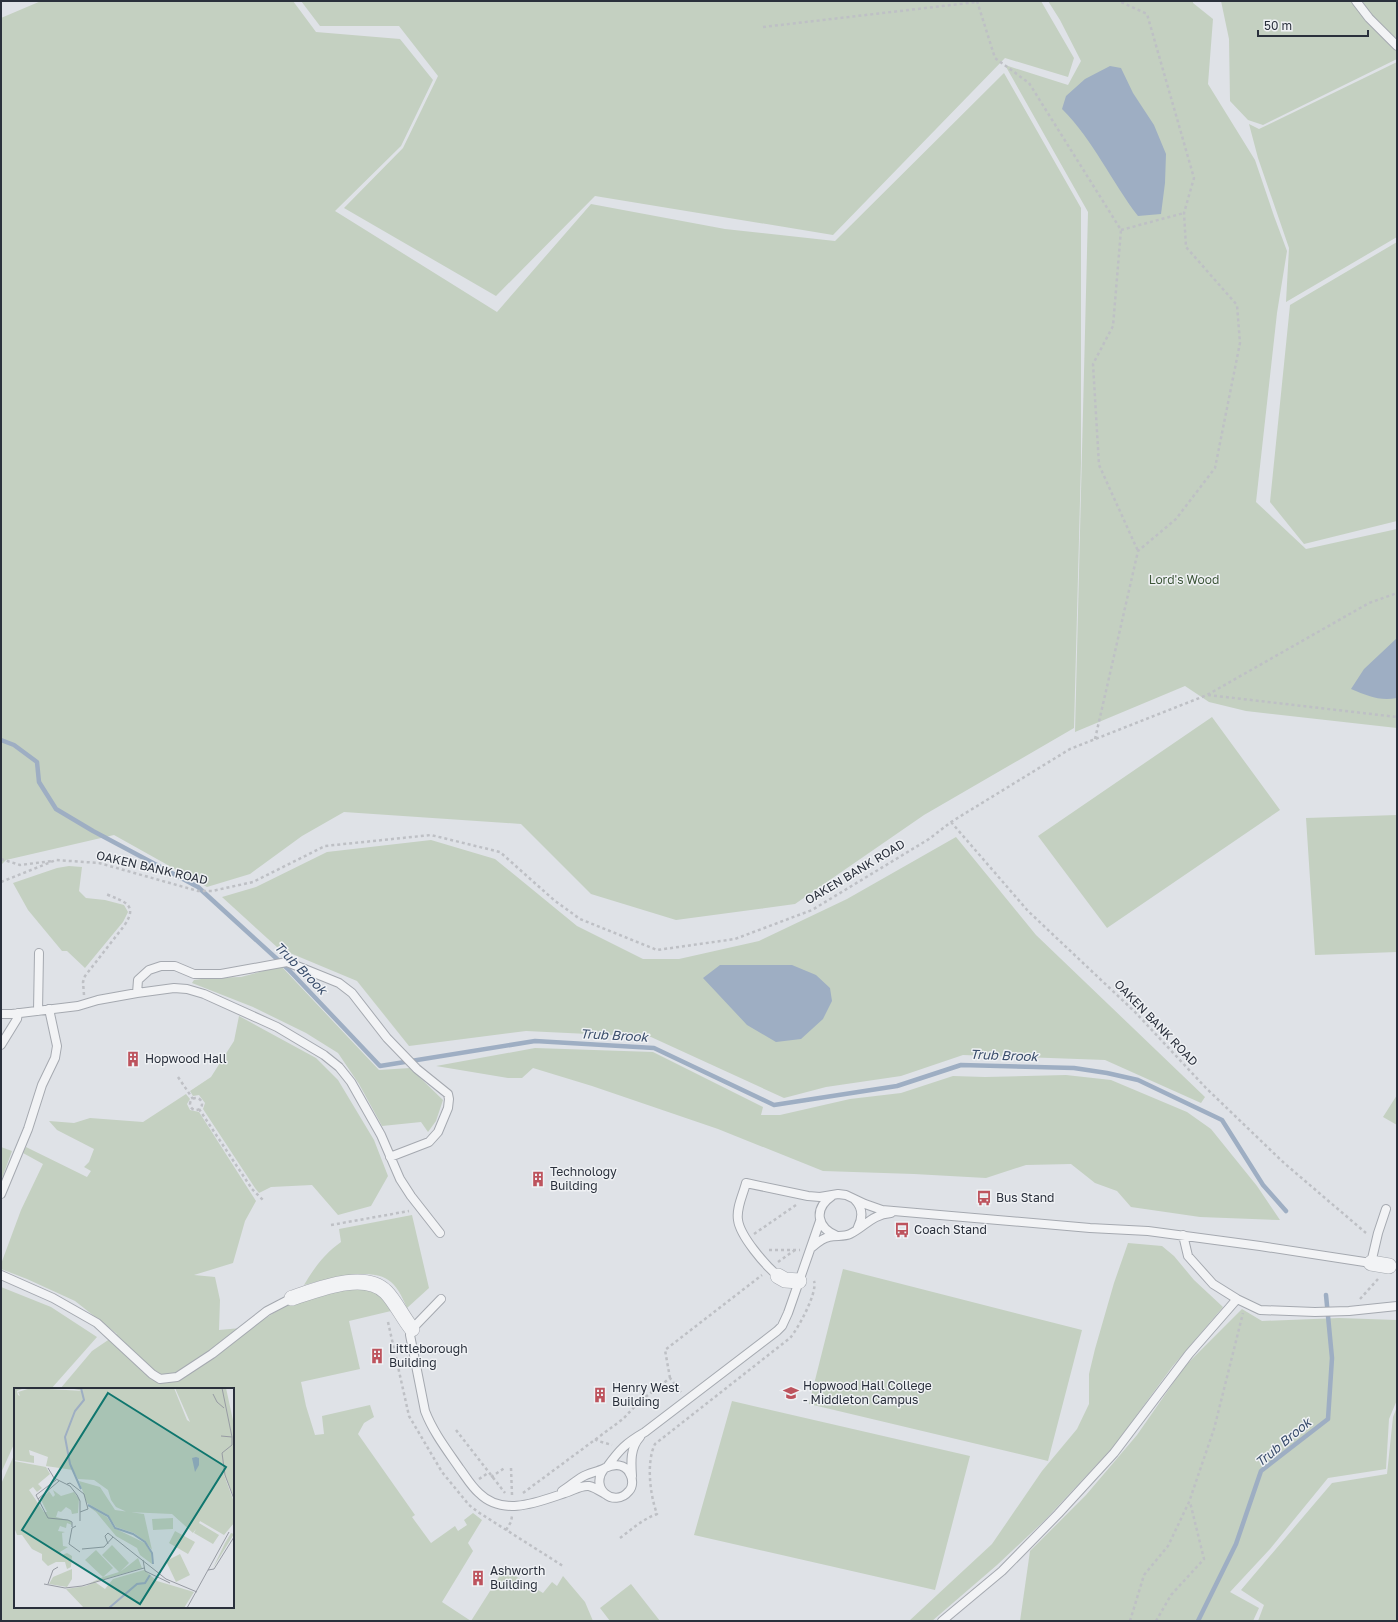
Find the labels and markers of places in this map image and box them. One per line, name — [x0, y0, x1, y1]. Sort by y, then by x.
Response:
building icon: Hopwood Hall — [124, 1050, 142, 1068]
place label: Hopwood Hall — [145, 1051, 227, 1066]
place label: Technology Building — [550, 1164, 617, 1193]
building icon: Technology Building — [529, 1170, 547, 1188]
bus stop icon: Bus Stand — [975, 1189, 993, 1207]
place label: Bus Stand — [996, 1190, 1054, 1205]
bus stop icon: Coach Stand — [893, 1221, 911, 1239]
place label: Coach Stand — [914, 1222, 987, 1237]
place label: Littleborough Building — [389, 1341, 468, 1370]
building icon: Littleborough Building — [368, 1347, 386, 1365]
place label: Hopwood Hall College - Middleton Campus — [803, 1378, 932, 1407]
place label: Henry West Building — [612, 1380, 680, 1409]
school or university icon: Hopwood Hall College - Middleton Campus — [782, 1384, 800, 1402]
building icon: Henry West Building — [591, 1386, 609, 1404]
place label: Ashworth Building — [490, 1563, 546, 1592]
building icon: Ashworth Building — [469, 1569, 487, 1587]

